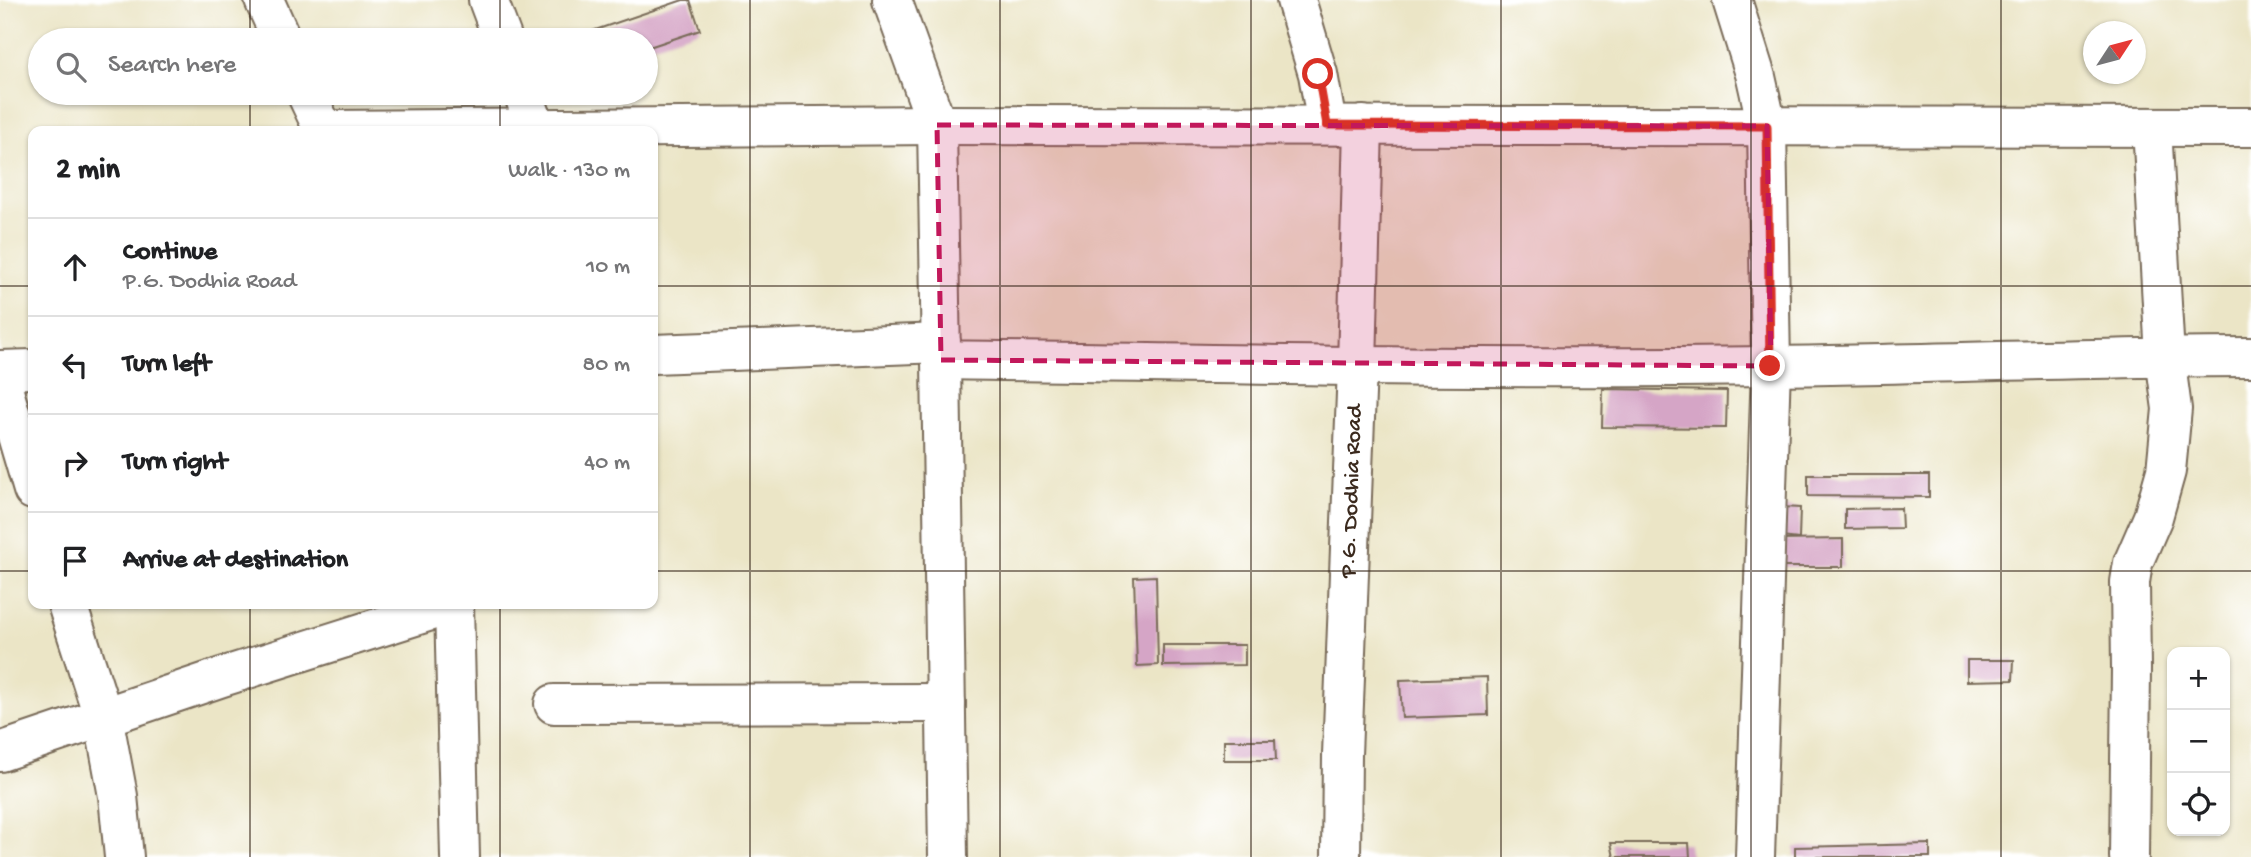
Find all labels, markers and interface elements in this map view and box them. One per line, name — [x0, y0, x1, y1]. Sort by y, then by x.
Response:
north arrow — [2083, 21, 2146, 84]
search box — [28, 28, 658, 105]
icon: search — [52, 48, 90, 86]
text: Search here — [108, 51, 236, 82]
route start — [1302, 58, 1333, 89]
text: 2 min — [56, 154, 120, 189]
text: Walk · 130 m — [508, 158, 630, 185]
text: Continue — [123, 238, 217, 269]
icon: ahead — [56, 248, 94, 286]
text: 10 m — [586, 254, 630, 281]
text: P.G. Dodhia Road — [123, 269, 296, 296]
icon: left — [56, 346, 94, 384]
text: Turn left — [123, 350, 211, 381]
route end — [1754, 350, 1785, 381]
text: 80 m — [583, 352, 630, 379]
street label: P.G. Dodhia Road — [1335, 403, 1369, 579]
icon: right — [56, 444, 94, 482]
text: Turn right — [123, 448, 227, 479]
text: 40 m — [584, 450, 630, 477]
icon: arrive — [56, 542, 94, 580]
text: Arrive at destination — [123, 546, 348, 577]
map controls — [2167, 647, 2230, 836]
button: + — [2167, 647, 2230, 710]
button: − — [2167, 710, 2230, 773]
button: locate — [2167, 773, 2230, 836]

